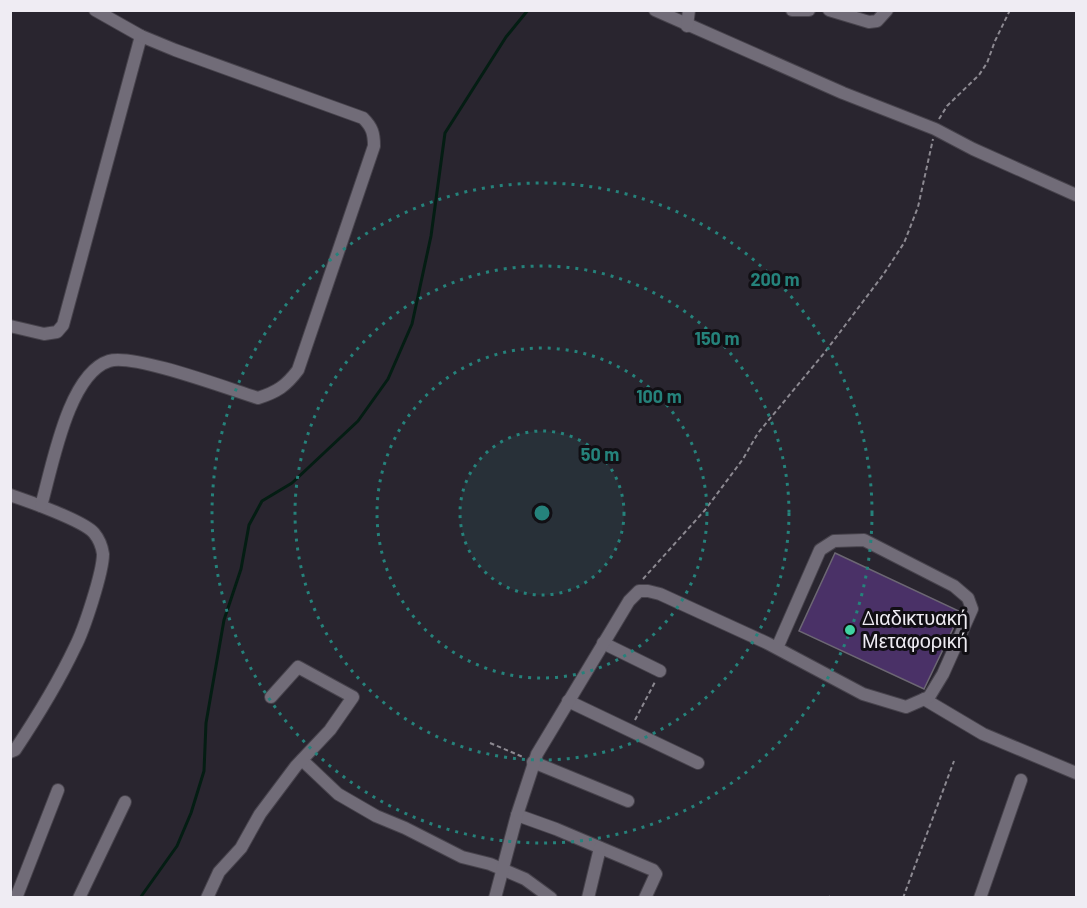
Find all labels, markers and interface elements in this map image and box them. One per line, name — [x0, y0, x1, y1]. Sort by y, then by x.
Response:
text: 200 m — [750, 268, 800, 290]
text: 150 m — [695, 327, 739, 349]
text: 100 m — [636, 385, 682, 407]
text: 50 m — [581, 443, 619, 465]
centre of rings — [532, 503, 552, 523]
place label: Διαδικτυακή Μεταφορική — [862, 605, 968, 652]
marker: Διαδικτυακή Μεταφορική — [843, 623, 857, 637]

